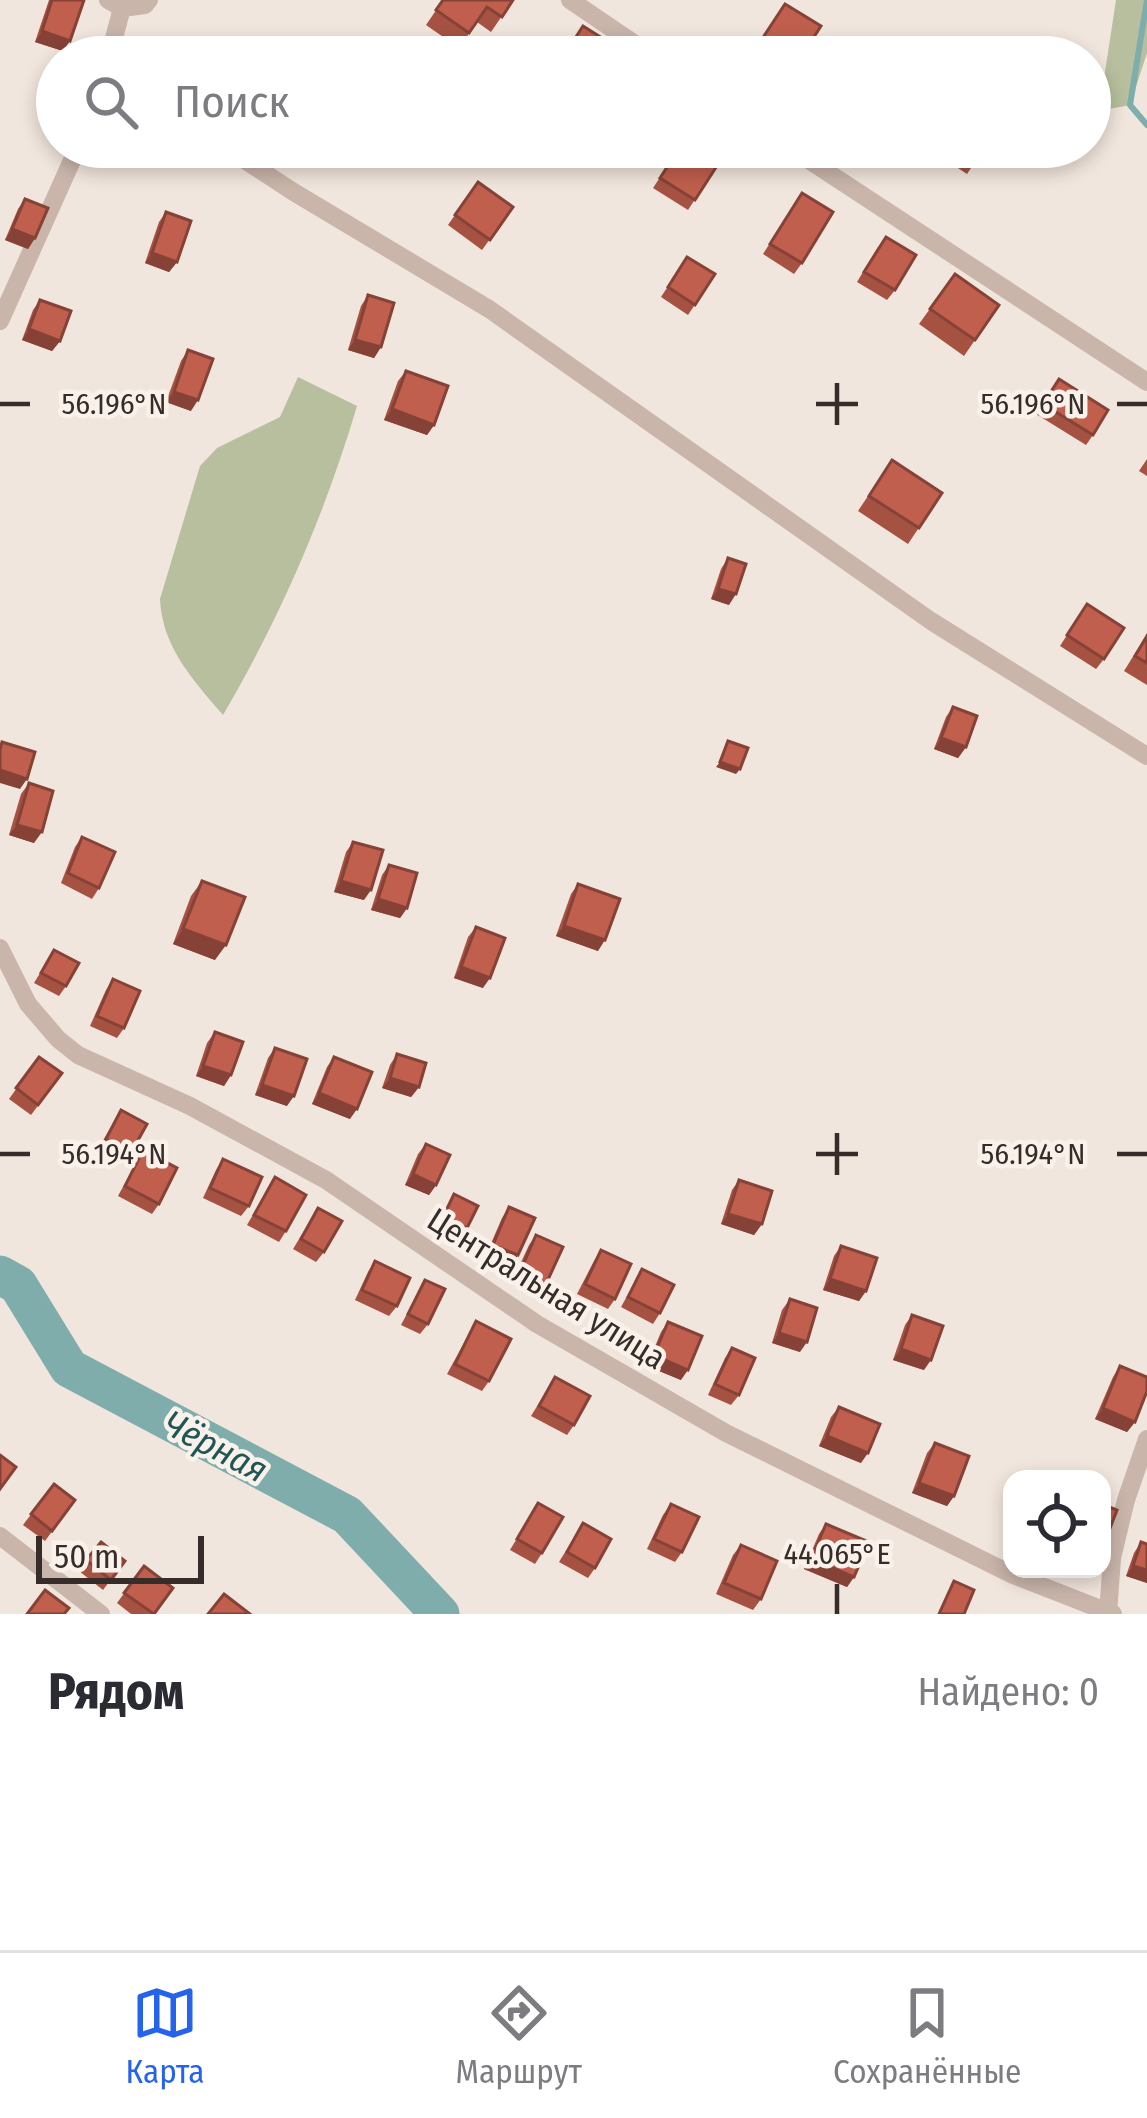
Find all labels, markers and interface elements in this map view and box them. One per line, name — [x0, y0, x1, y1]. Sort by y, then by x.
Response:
search box — [36, 36, 1111, 168]
icon: search — [78, 69, 144, 135]
text: Поиск — [174, 75, 289, 129]
text: 56.196°N — [61, 386, 167, 422]
text: 56.196°N — [980, 386, 1086, 422]
text: 56.194°N — [62, 1136, 166, 1172]
text: 56.194°N — [981, 1136, 1085, 1172]
street label: Центральная улица — [420, 1199, 673, 1378]
water label: Чёрная — [156, 1401, 275, 1492]
map controls — [1003, 1470, 1111, 1578]
button: locate — [1003, 1470, 1111, 1578]
scale bar — [36, 1530, 204, 1583]
text: 44.065°E — [783, 1536, 891, 1572]
text: 50 m — [54, 1537, 119, 1577]
text: Рядом — [48, 1661, 184, 1723]
text: Найдено: 0 — [917, 1669, 1099, 1715]
tab: Карта — [126, 1980, 204, 2092]
tab: Маршрут — [456, 1980, 582, 2092]
tab: Сохранённые — [833, 1980, 1021, 2092]

